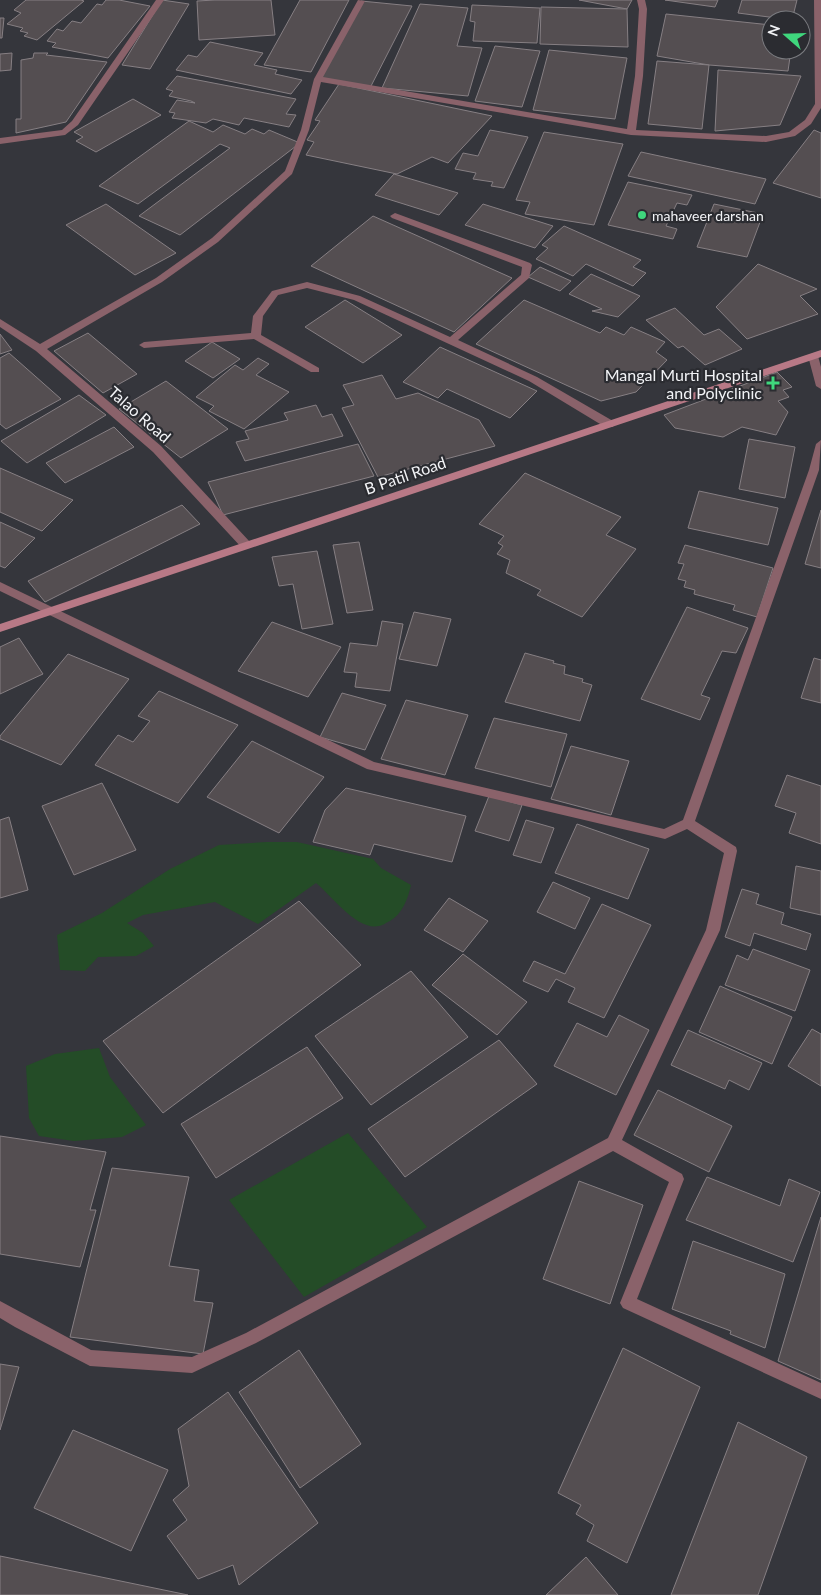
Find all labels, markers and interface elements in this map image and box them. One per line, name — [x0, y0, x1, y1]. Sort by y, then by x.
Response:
north arrow — [761, 10, 811, 60]
text: N — [763, 22, 783, 38]
place label: mahaveer darshan — [652, 207, 764, 224]
marker: mahaveer darshan — [636, 209, 648, 221]
place label: Mangal Murti Hospital and Polyclinic — [605, 365, 762, 402]
marker: Mangal Murti Hospital and Polyclinic — [766, 376, 780, 390]
street label: Talao Road — [105, 382, 175, 446]
street label: B Patil Road — [362, 452, 448, 498]

